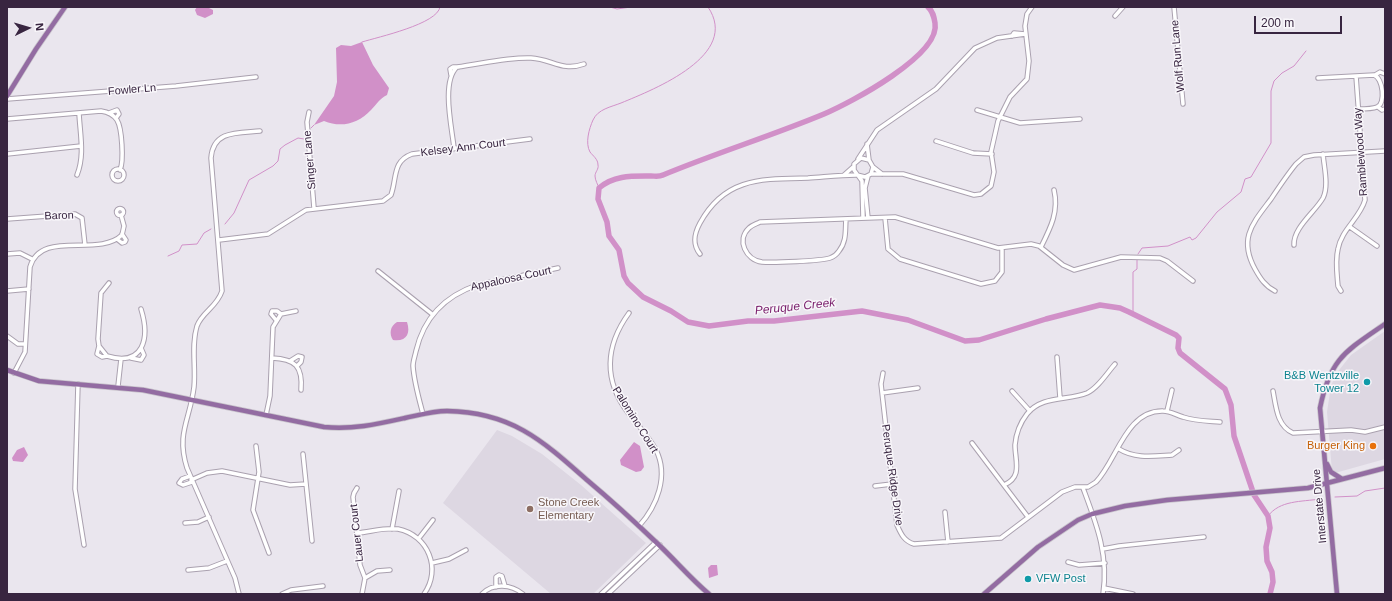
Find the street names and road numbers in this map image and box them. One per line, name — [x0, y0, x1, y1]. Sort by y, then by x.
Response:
street label: Wolf Run Lane — [1168, 19, 1188, 93]
street label: Fowler Ln — [107, 81, 157, 99]
street label: Ramblewood Way — [1351, 107, 1371, 197]
street label: Singer Lane — [301, 130, 319, 190]
street label: Kelsey Ann Court — [420, 136, 506, 160]
street label: Baron — [44, 209, 74, 223]
street label: Appaloosa Court — [470, 264, 552, 294]
street label: Palomino Court — [609, 384, 661, 456]
street label: Peruque Ridge Drive — [878, 424, 906, 526]
street label: Interstate Drive — [1310, 468, 1330, 544]
street label: Lauer Court — [347, 503, 367, 563]

